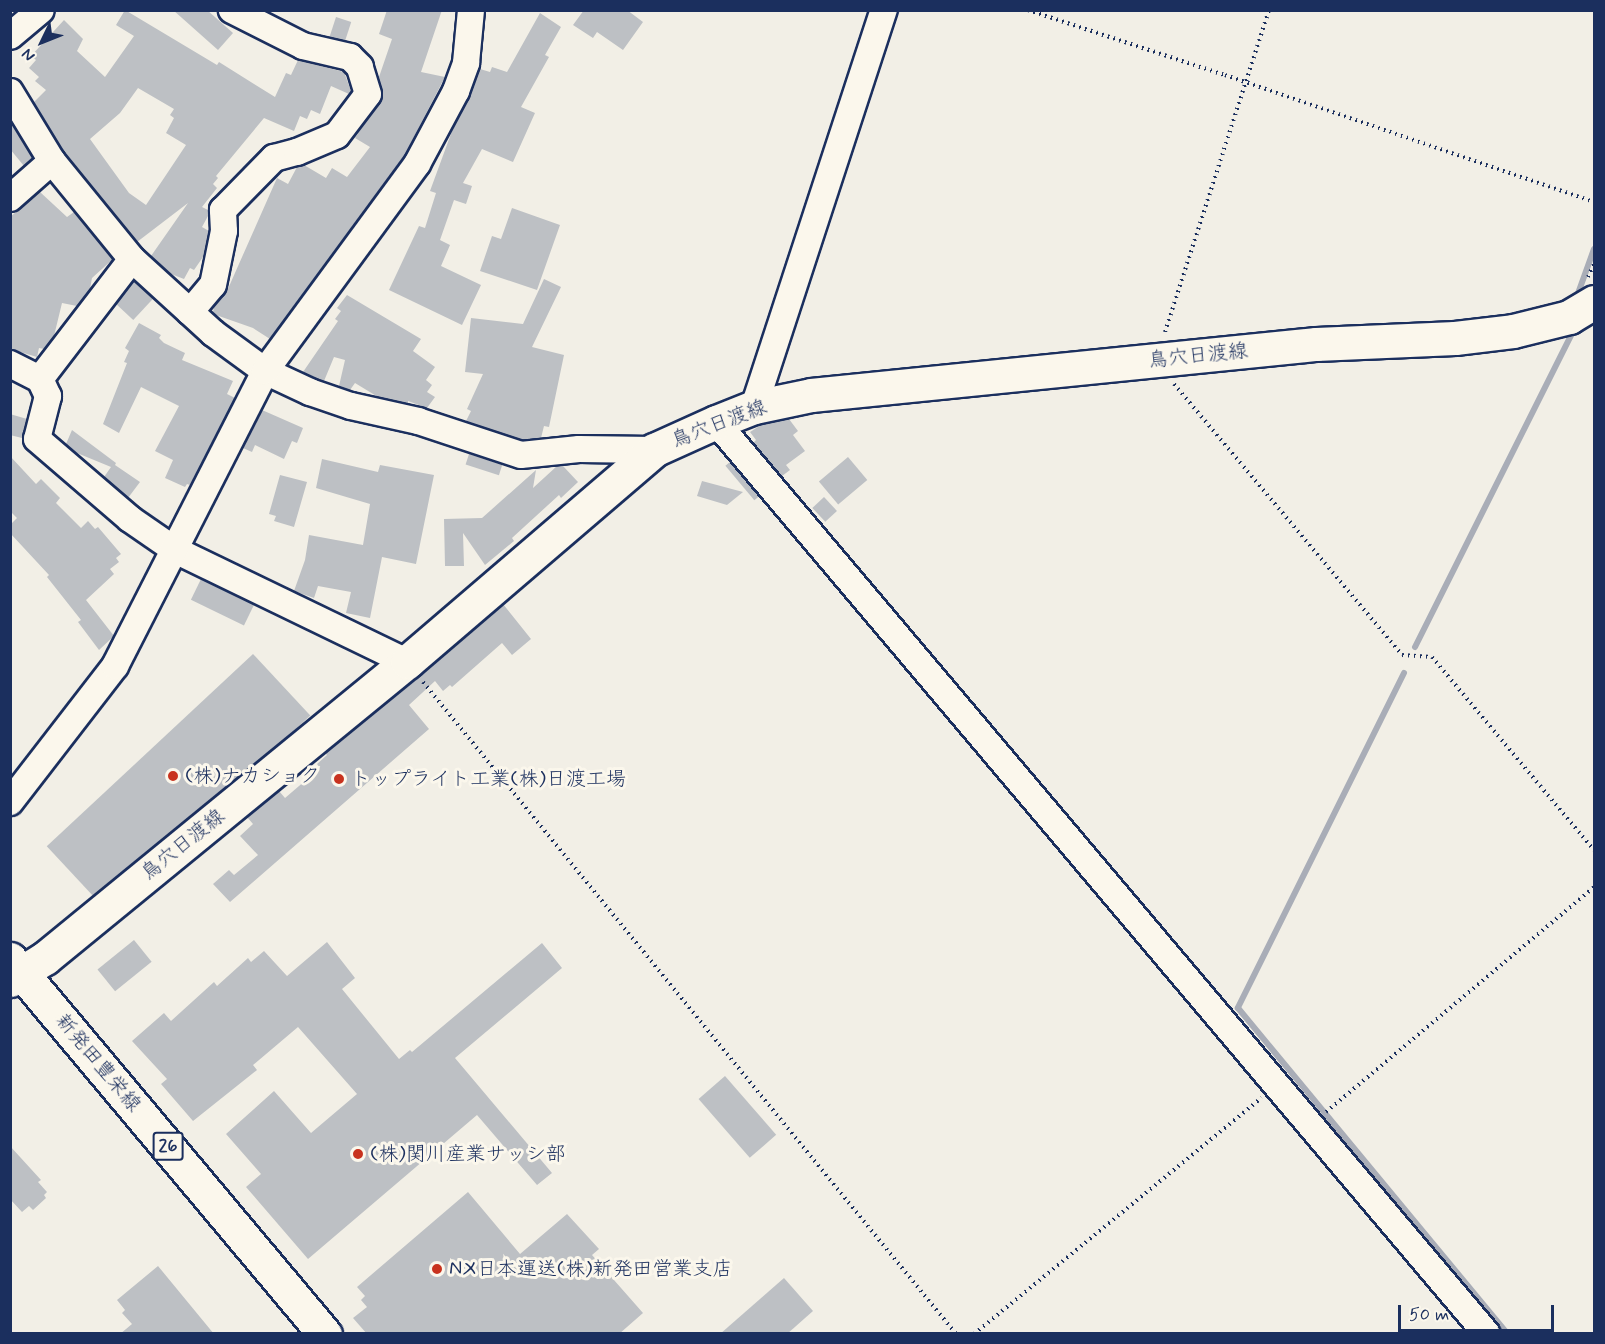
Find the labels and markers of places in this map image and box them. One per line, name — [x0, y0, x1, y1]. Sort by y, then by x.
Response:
place label: (株)ナカショク — [185, 764, 321, 788]
place label: トップライト工業(株)日渡工場 — [351, 767, 627, 791]
marker: (株)ナカショク — [166, 769, 180, 783]
marker: トップライト工業(株)日渡工場 — [332, 772, 346, 786]
place label: (株)関川産業サッシ部 — [370, 1142, 566, 1166]
marker: (株)関川産業サッシ部 — [351, 1147, 365, 1161]
place label: NX日本運送(株)新発田営業支店 — [449, 1257, 732, 1281]
marker: NX日本運送(株)新発田営業支店 — [430, 1262, 444, 1276]

